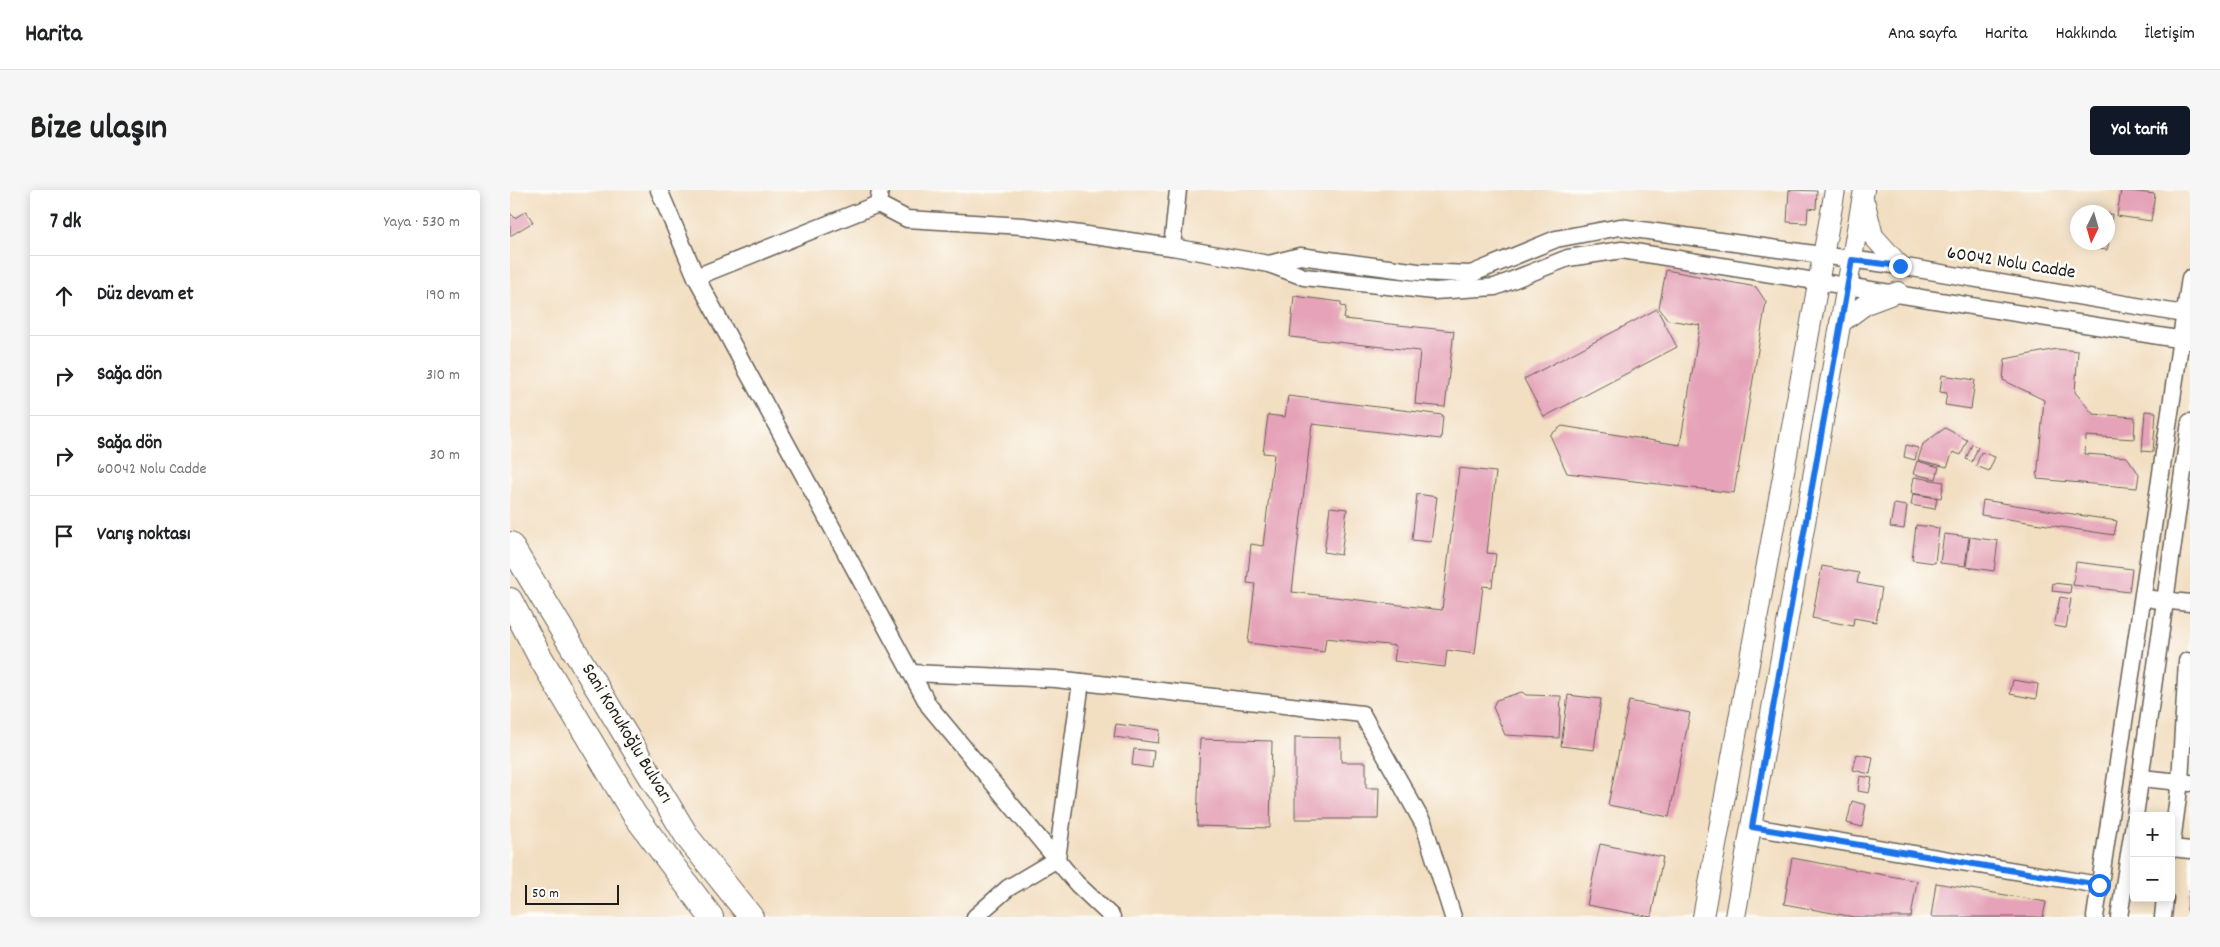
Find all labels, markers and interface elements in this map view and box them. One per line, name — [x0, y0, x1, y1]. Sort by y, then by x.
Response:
text: Harita — [25, 18, 82, 52]
text: Ana sayfa — [1888, 22, 1957, 47]
text: Harita — [1985, 22, 2027, 47]
text: Hakkında — [2055, 22, 2116, 47]
text: İletişim — [2144, 22, 2195, 47]
text: Bize ulaşın — [30, 105, 167, 155]
button: Yol tarifi — [2090, 106, 2190, 155]
north arrow — [2070, 205, 2115, 250]
text: 7 dk — [50, 208, 81, 238]
text: Yaya · 530 m — [384, 211, 460, 234]
street label: 60042 Nolu Cadde — [1945, 241, 2077, 287]
route end — [1889, 255, 1912, 278]
icon: ahead — [50, 282, 78, 310]
text: Düz devam et — [97, 282, 193, 309]
text: 190 m — [426, 284, 460, 307]
icon: right — [50, 362, 78, 390]
text: Sağa dön — [97, 362, 162, 389]
text: 310 m — [426, 364, 460, 387]
text: Sağa dön — [97, 431, 162, 458]
icon: right — [50, 442, 78, 470]
text: 30 m — [430, 444, 460, 467]
text: 60042 Nolu Cadde — [97, 458, 206, 481]
icon: arrive — [50, 522, 78, 550]
text: Varış noktası — [97, 522, 191, 549]
street label: Sani Konukoğlu Bulvarı — [574, 659, 678, 809]
map controls — [2130, 812, 2175, 902]
button: + — [2130, 812, 2175, 857]
button: − — [2130, 857, 2175, 902]
route start — [2088, 874, 2111, 897]
scale bar — [525, 882, 619, 905]
text: 50 m — [532, 884, 559, 904]

